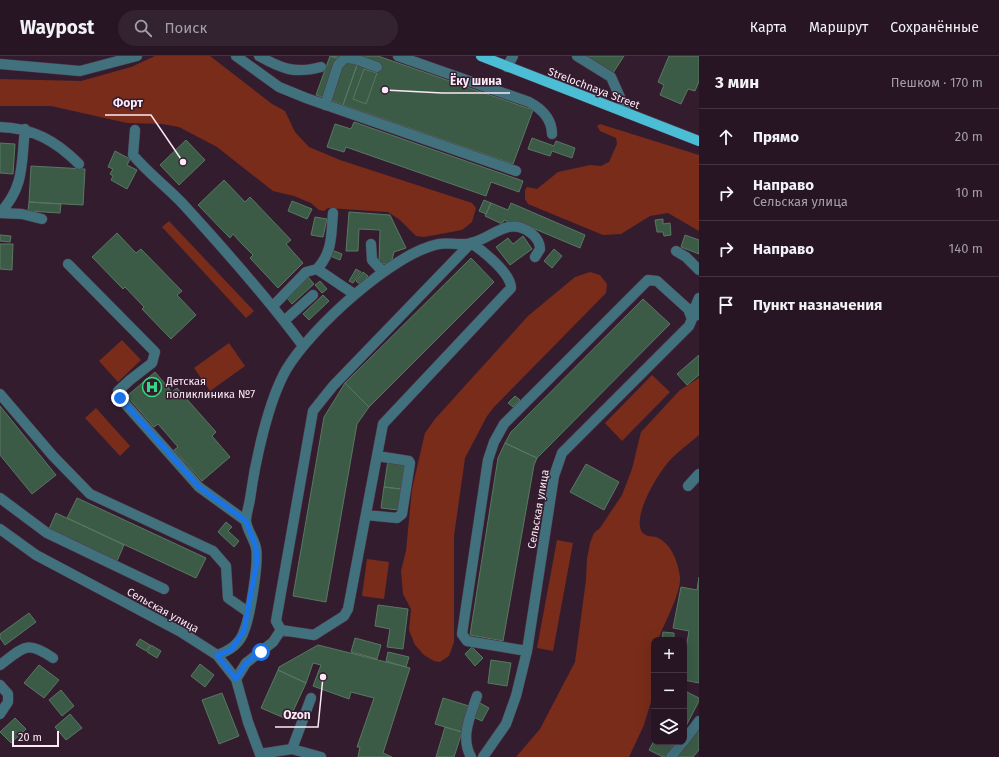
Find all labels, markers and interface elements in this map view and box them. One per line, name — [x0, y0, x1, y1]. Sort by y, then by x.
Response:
search box — [118, 10, 398, 46]
text: Waypost — [20, 16, 94, 39]
icon: search — [132, 17, 154, 39]
text: Поиск — [164, 19, 207, 37]
text: Карта — [750, 19, 787, 36]
text: Маршрут — [809, 19, 868, 36]
text: Сохранённые — [890, 19, 979, 36]
street label: Strelochnaya Street — [546, 65, 642, 112]
callout: Ёку шина — [442, 69, 510, 93]
text: 3 мин — [715, 72, 759, 93]
text: Ёку шина — [450, 73, 502, 88]
text: Пешком · 170 m — [891, 75, 983, 90]
callout: Форт — [105, 91, 151, 115]
text: Форт — [113, 96, 143, 110]
icon: ahead — [715, 126, 737, 148]
text: Прямо — [753, 128, 799, 146]
text: 20 m — [955, 129, 983, 144]
text: Направо — [753, 176, 814, 194]
icon: right — [715, 182, 737, 204]
text: 10 m — [956, 185, 983, 200]
text: Сельская улица — [753, 194, 848, 209]
icon: right — [715, 238, 737, 260]
text: Направо — [753, 240, 814, 258]
text: 140 m — [949, 241, 983, 256]
icon: arrive — [715, 294, 737, 316]
text: Пункт назначения — [753, 296, 882, 314]
place label: Детская поликлиника №7 — [165, 375, 255, 401]
hospital icon: Детская поликлиника №7 — [141, 376, 163, 398]
route end — [111, 389, 129, 407]
street label: Сельская улица — [525, 468, 552, 550]
street label: Сельская улица — [125, 585, 201, 636]
map controls — [651, 637, 687, 745]
button: + — [651, 637, 687, 673]
route start — [252, 643, 270, 661]
button: − — [651, 673, 687, 709]
callout: Ozon — [275, 703, 318, 727]
text: Ozon — [283, 708, 311, 722]
button: layers — [651, 709, 687, 745]
scale bar — [12, 729, 59, 748]
text: 20 m — [18, 731, 42, 744]

